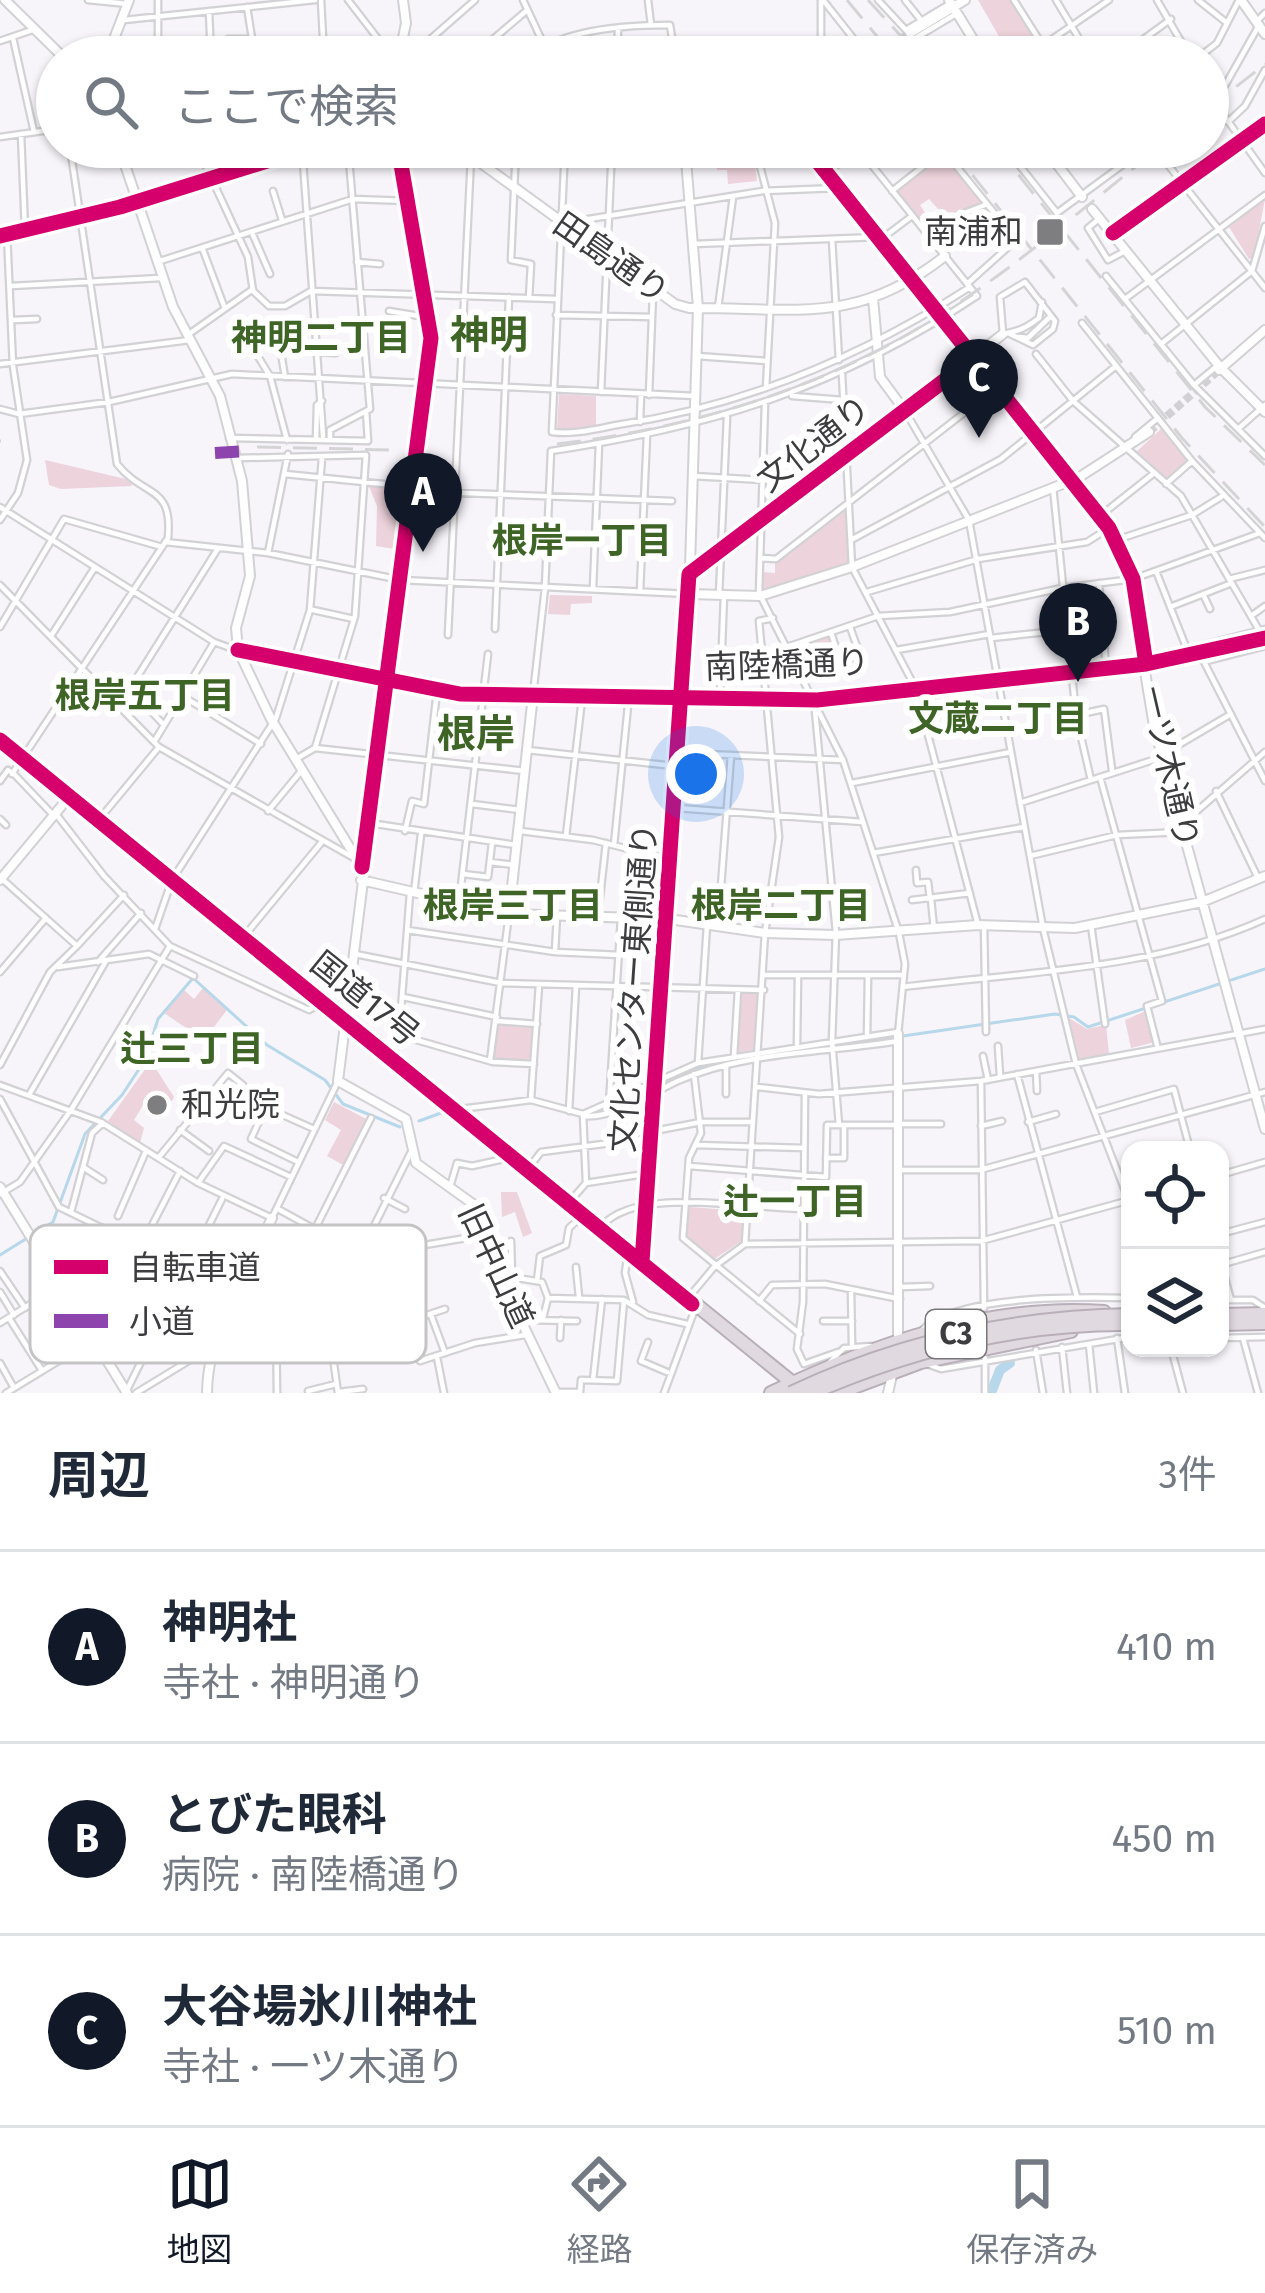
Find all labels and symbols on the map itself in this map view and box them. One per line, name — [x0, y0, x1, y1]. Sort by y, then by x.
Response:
street label: 田島通り — [545, 204, 677, 312]
place label: 南浦和 — [924, 212, 1023, 252]
marker: 南浦和 — [1034, 216, 1066, 248]
district label: 神明 — [450, 312, 528, 358]
district label: 神明二丁目 — [231, 316, 411, 360]
pin: C — [940, 339, 1018, 438]
street label: 文化通り — [750, 388, 878, 500]
pin: A — [384, 453, 462, 552]
district label: 根岸一丁目 — [492, 519, 672, 563]
pin: B — [1039, 583, 1117, 682]
street label: 南陸橋通り — [704, 642, 870, 688]
district label: 根岸五丁目 — [55, 674, 235, 718]
street label: 一ツ木通り — [1131, 682, 1207, 852]
district label: 文蔵二丁目 — [908, 697, 1088, 741]
district label: 根岸 — [437, 711, 515, 757]
your location — [666, 744, 726, 804]
street label: 文化センター東側通り — [603, 822, 665, 1154]
district label: 根岸三丁目 — [423, 884, 603, 928]
district label: 根岸二丁目 — [691, 884, 871, 928]
street label: 国道17号 — [303, 943, 427, 1055]
district label: 辻三丁目 — [120, 1027, 264, 1071]
place label: 和光院 — [181, 1085, 280, 1125]
marker: 和光院 — [144, 1092, 170, 1118]
district label: 辻一丁目 — [723, 1180, 867, 1224]
street label: 旧中山道 — [450, 1198, 542, 1334]
legend — [30, 1225, 426, 1363]
text: 自転車道 — [129, 1248, 261, 1288]
text: 小道 — [129, 1302, 195, 1342]
road number: C3 — [926, 1310, 986, 1358]

